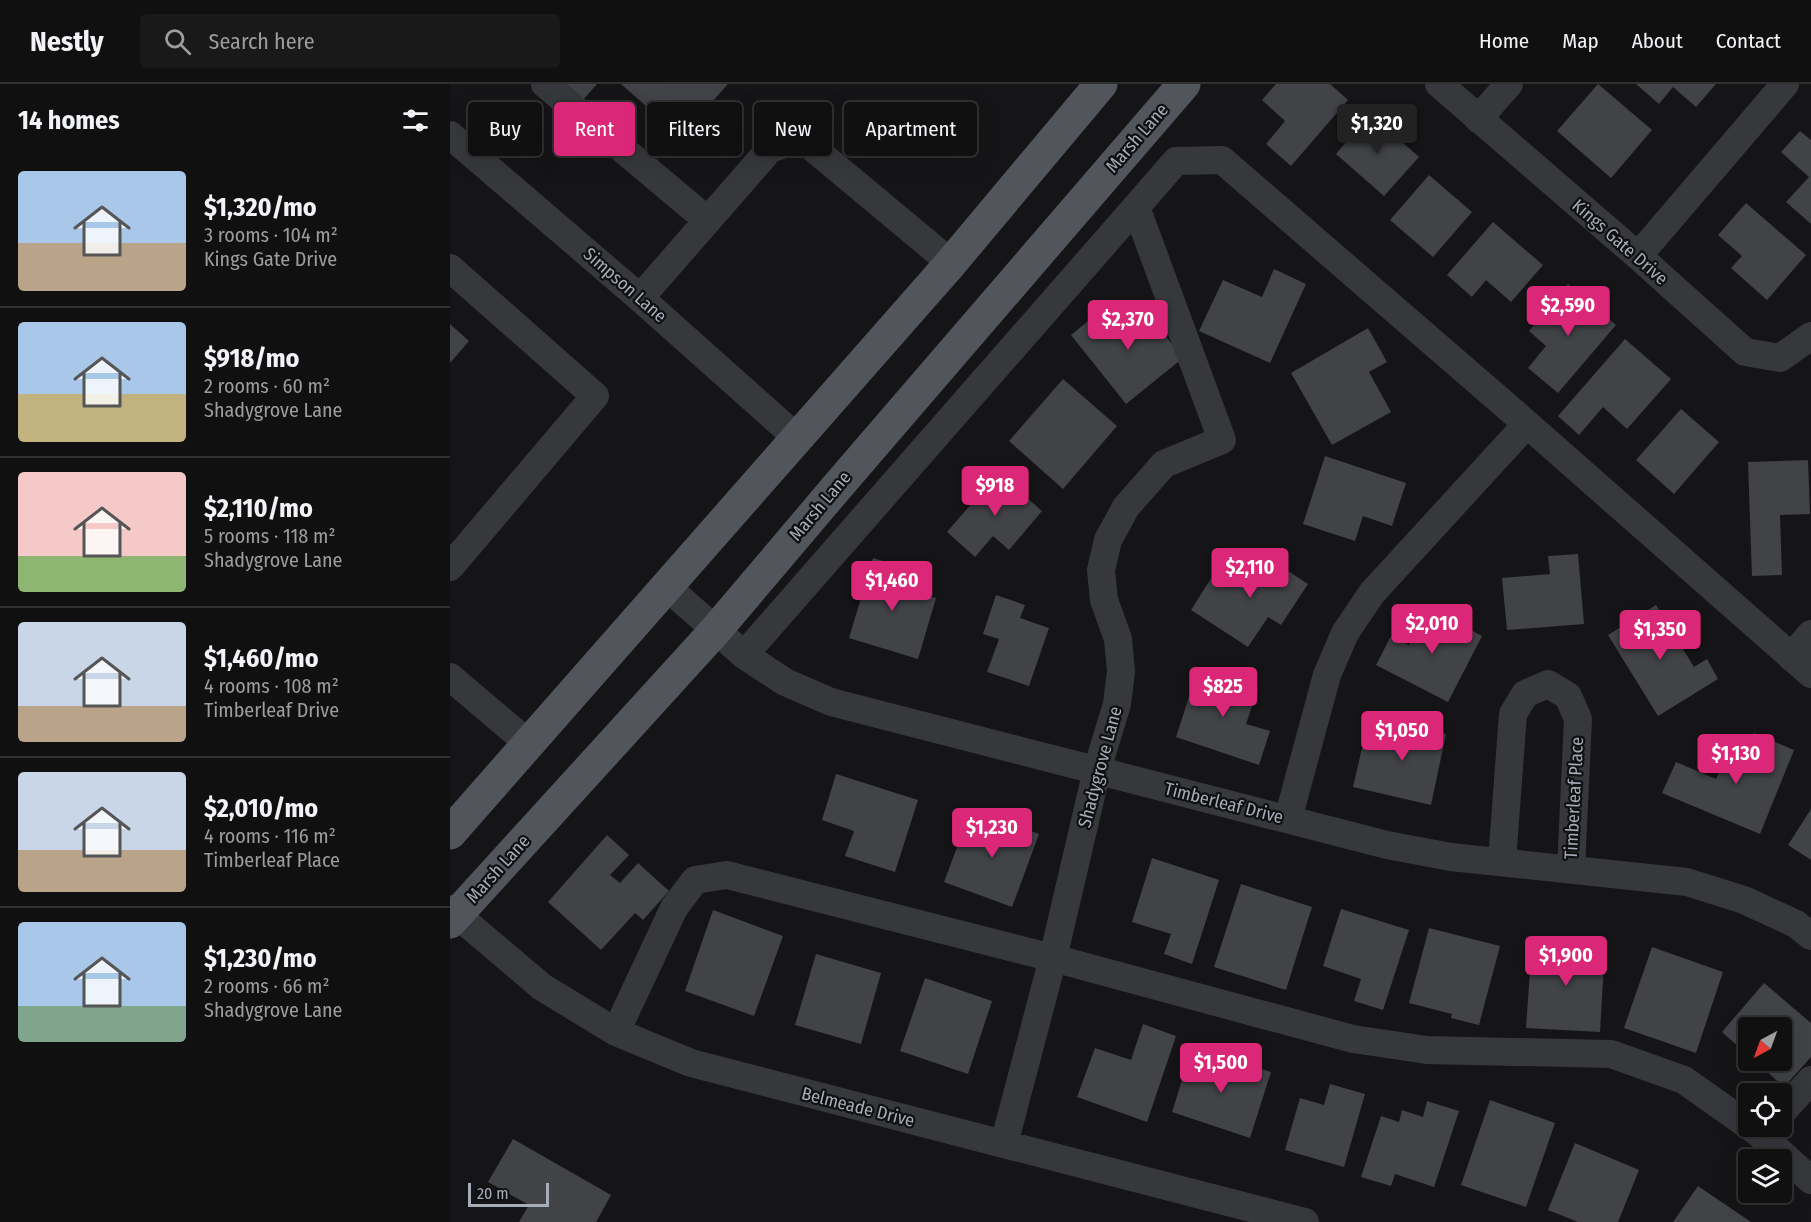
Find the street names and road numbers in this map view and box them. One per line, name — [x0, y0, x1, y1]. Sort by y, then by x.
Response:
street label: Marsh Lane — [1101, 99, 1173, 177]
street label: Kings Gate Drive — [1568, 194, 1672, 290]
street label: Simpson Lane — [579, 243, 671, 327]
street label: Marsh Lane — [785, 467, 856, 545]
street label: Shadygrove Lane — [1073, 704, 1127, 830]
street label: Timberleaf Place — [1560, 736, 1588, 860]
street label: Timberleaf Drive — [1162, 778, 1286, 828]
street label: Marsh Lane — [462, 830, 534, 908]
street label: Belmeade Drive — [799, 1082, 917, 1132]

